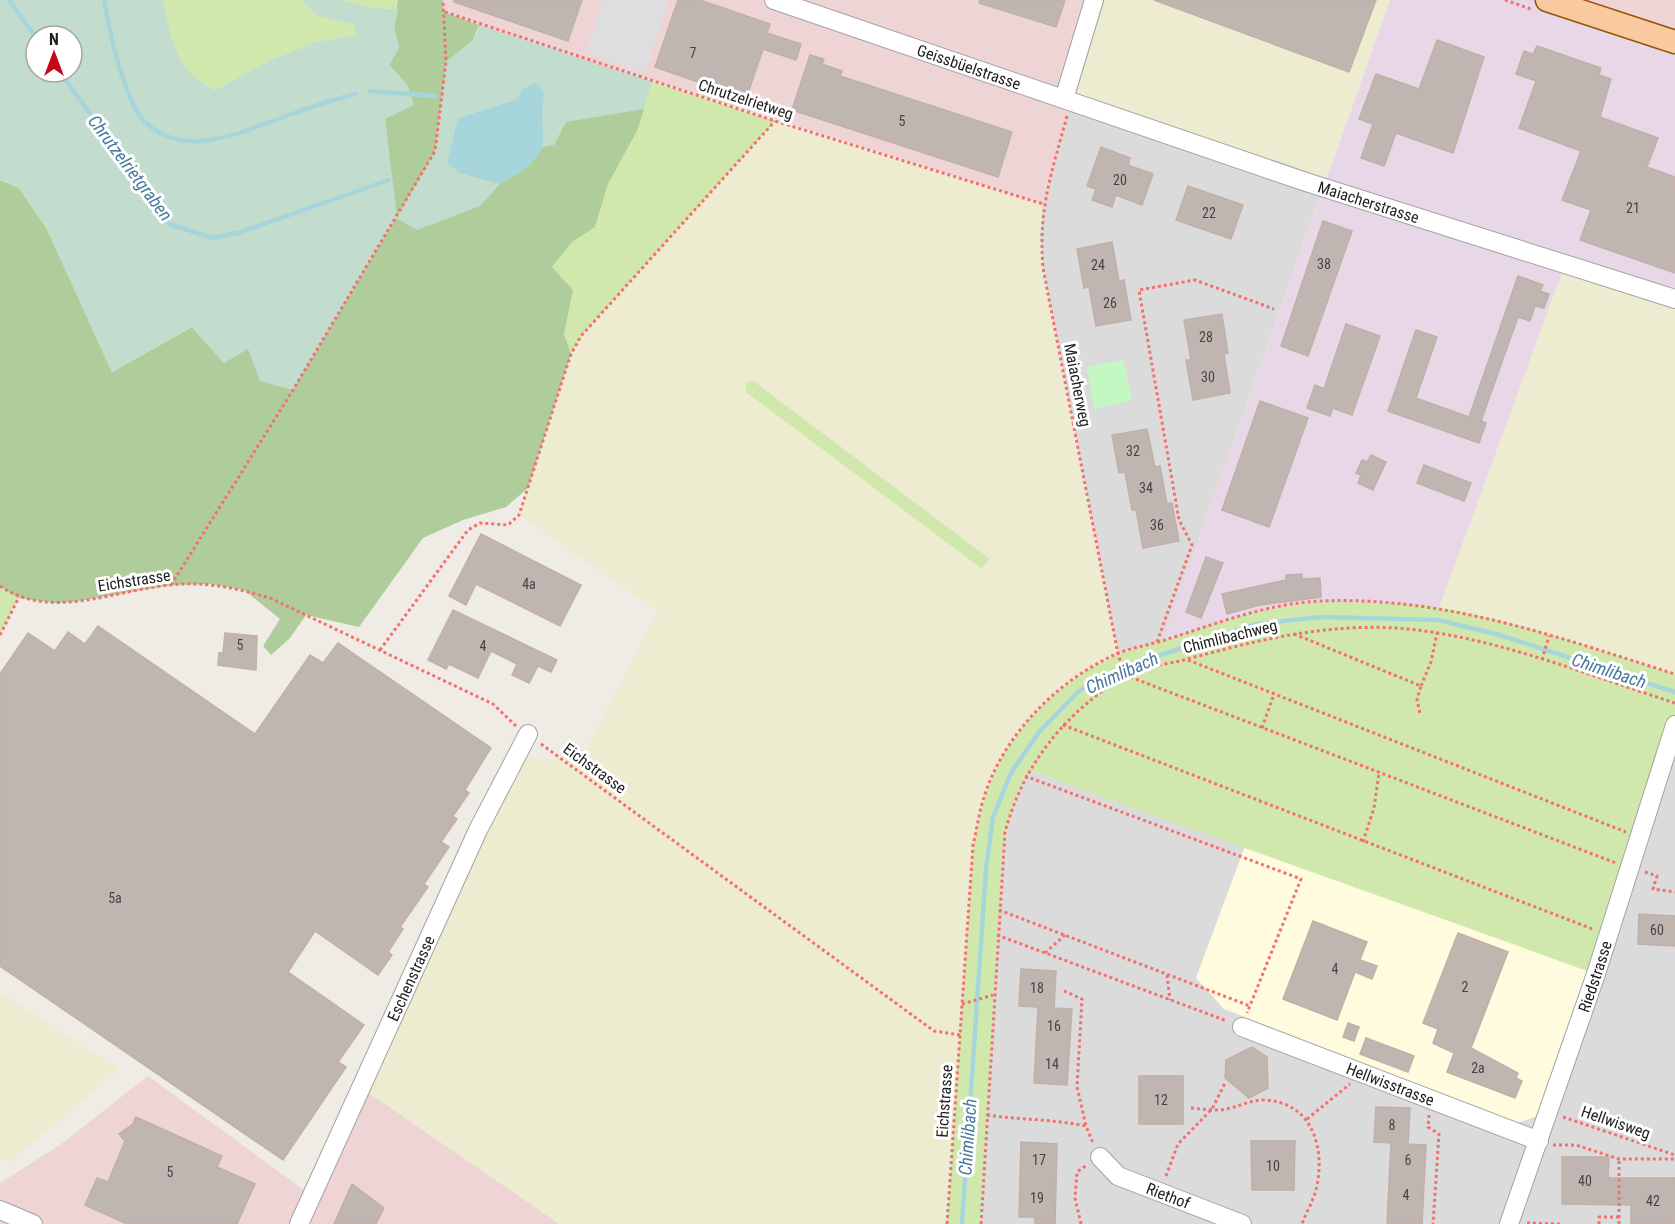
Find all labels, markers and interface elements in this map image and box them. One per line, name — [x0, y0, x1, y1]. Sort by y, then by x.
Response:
north arrow — [24, 24, 84, 84]
text: N — [49, 30, 59, 49]
street label: Geissbüelstrasse — [914, 41, 1023, 94]
house number: 7 — [690, 45, 697, 61]
street label: Chrutzelrietweg — [696, 75, 796, 124]
water label: Chrutzelrietgraben — [84, 111, 177, 225]
house number: 5 — [899, 113, 906, 129]
house number: 20 — [1113, 172, 1127, 188]
street label: Maiacherstrasse — [1316, 177, 1421, 227]
house number: 21 — [1626, 200, 1640, 216]
house number: 22 — [1202, 205, 1216, 221]
house number: 38 — [1317, 256, 1331, 272]
house number: 24 — [1091, 257, 1105, 273]
house number: 26 — [1103, 295, 1117, 311]
house number: 28 — [1199, 329, 1213, 345]
street label: Maiacherweg — [1060, 342, 1095, 428]
house number: 30 — [1201, 369, 1215, 385]
house number: 32 — [1126, 443, 1140, 459]
house number: 34 — [1139, 480, 1153, 496]
house number: 36 — [1150, 517, 1164, 533]
street label: Eichstrasse — [96, 565, 172, 596]
house number: 4a — [522, 576, 536, 592]
street label: Chimlibachweg — [1181, 616, 1279, 657]
house number: 5 — [237, 637, 244, 653]
house number: 4 — [480, 638, 487, 654]
water label: Chimlibach — [1082, 647, 1161, 698]
water label: Chimlibach — [1569, 649, 1649, 692]
street label: Eichstrasse — [560, 739, 630, 798]
house number: 5a — [108, 890, 122, 906]
house number: 60 — [1650, 922, 1664, 938]
street label: Eschenstrasse — [383, 933, 439, 1024]
street label: Riedstrasse — [1574, 939, 1616, 1015]
house number: 4 — [1332, 961, 1339, 977]
house number: 2 — [1462, 979, 1469, 995]
house number: 18 — [1030, 980, 1044, 996]
house number: 16 — [1047, 1018, 1061, 1034]
house number: 14 — [1045, 1056, 1059, 1072]
street label: Hellwisstrasse — [1344, 1059, 1437, 1110]
house number: 2a — [1471, 1060, 1485, 1076]
street label: Eichstrasse — [932, 1064, 957, 1138]
house number: 12 — [1154, 1092, 1168, 1108]
water label: Chimlibach — [954, 1098, 981, 1176]
street label: Hellwisweg — [1579, 1102, 1653, 1143]
house number: 8 — [1389, 1117, 1396, 1133]
house number: 17 — [1032, 1152, 1046, 1168]
house number: 6 — [1405, 1152, 1412, 1168]
house number: 10 — [1266, 1158, 1280, 1174]
house number: 5 — [167, 1164, 174, 1180]
house number: 40 — [1578, 1173, 1592, 1189]
street label: Riethof — [1143, 1179, 1193, 1213]
house number: 4 — [1403, 1187, 1410, 1203]
house number: 19 — [1030, 1190, 1044, 1206]
house number: 42 — [1646, 1193, 1660, 1209]

